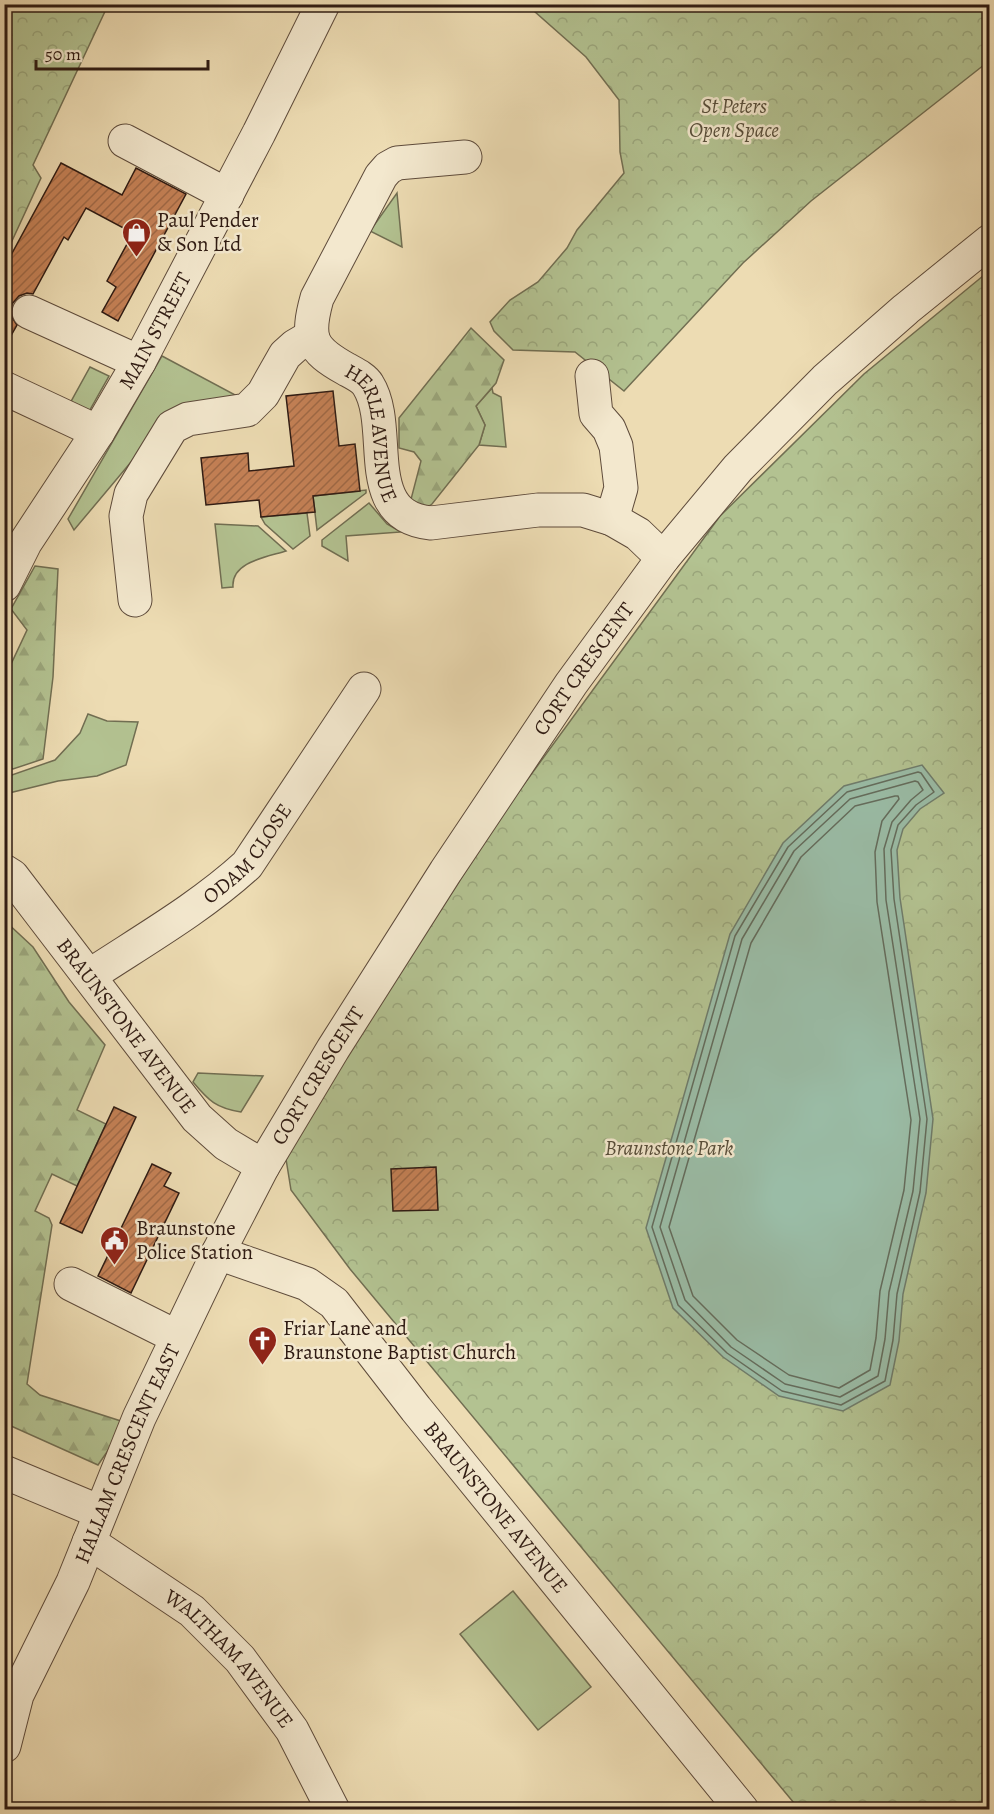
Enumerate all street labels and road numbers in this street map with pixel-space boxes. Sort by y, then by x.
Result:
street label: MAIN STREET [112,267,198,394]
street label: HERLE AVENUE [340,357,404,507]
street label: CORT CRESCENT [526,596,640,741]
street label: ODAM CLOSE [197,798,298,910]
street label: BRAUNSTONE AVENUE [50,932,203,1119]
street label: CORT CRESCENT [265,1001,371,1150]
street label: HALLAM CRESCENT EAST [68,1339,187,1568]
street label: BRAUNSTONE AVENUE [418,1415,574,1599]
street label: WALTHAM AVENUE [158,1582,300,1734]

